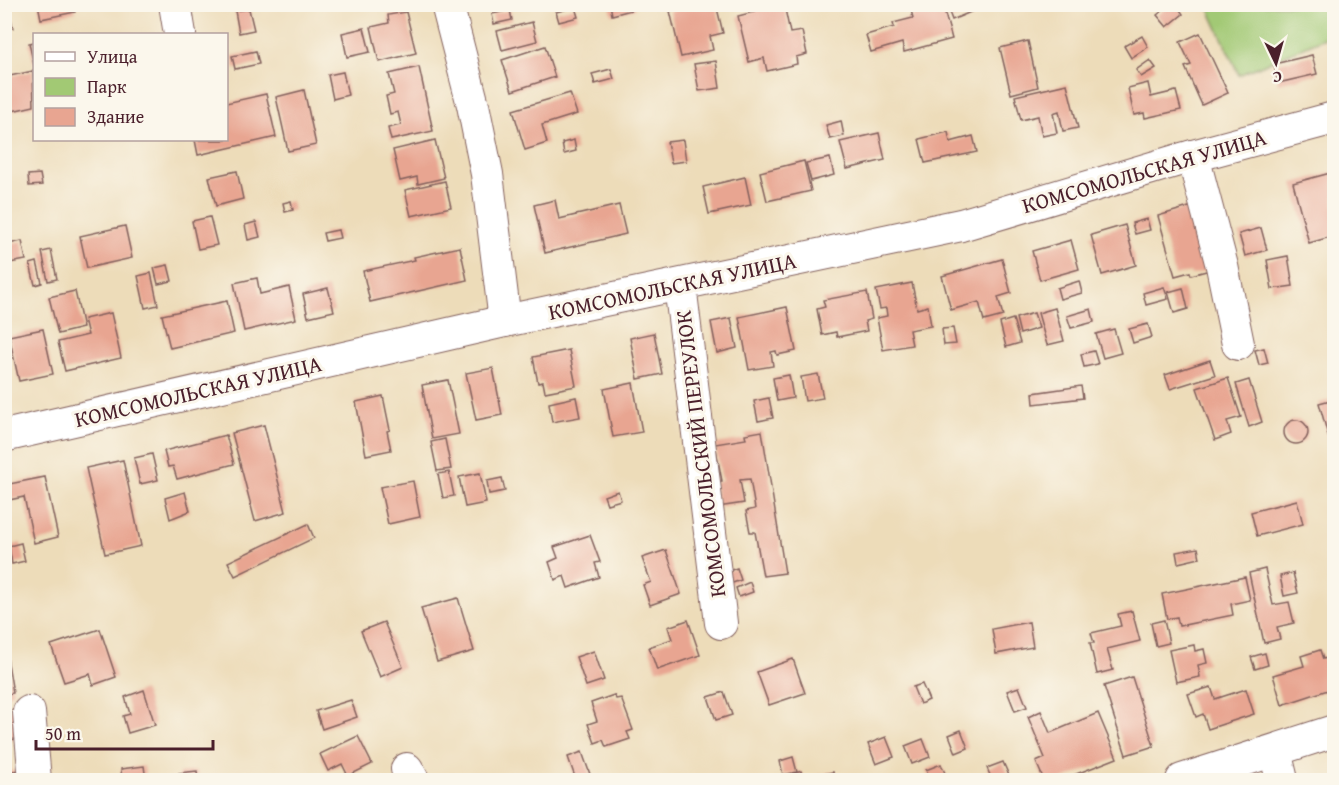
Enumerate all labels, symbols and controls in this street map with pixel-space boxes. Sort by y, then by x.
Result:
legend [33,33,228,141]
north arrow [1246,33,1306,93]
text: Улица [87,43,138,70]
text: С [1272,66,1283,90]
text: Парк [87,73,127,100]
text: Здание [87,103,144,130]
street label: КОМСОМОЛЬСКАЯ УЛИЦА [1018,121,1270,221]
street label: КОМСОМОЛЬСКАЯ УЛИЦА [545,244,800,328]
street label: КОМСОМОЛЬСКИЙ ПЕРЕУЛОК [666,308,733,599]
street label: КОМСОМОЛЬСКАЯ УЛИЦА [71,347,325,435]
scale bar [36,713,213,751]
text: 50 m [45,720,81,747]

